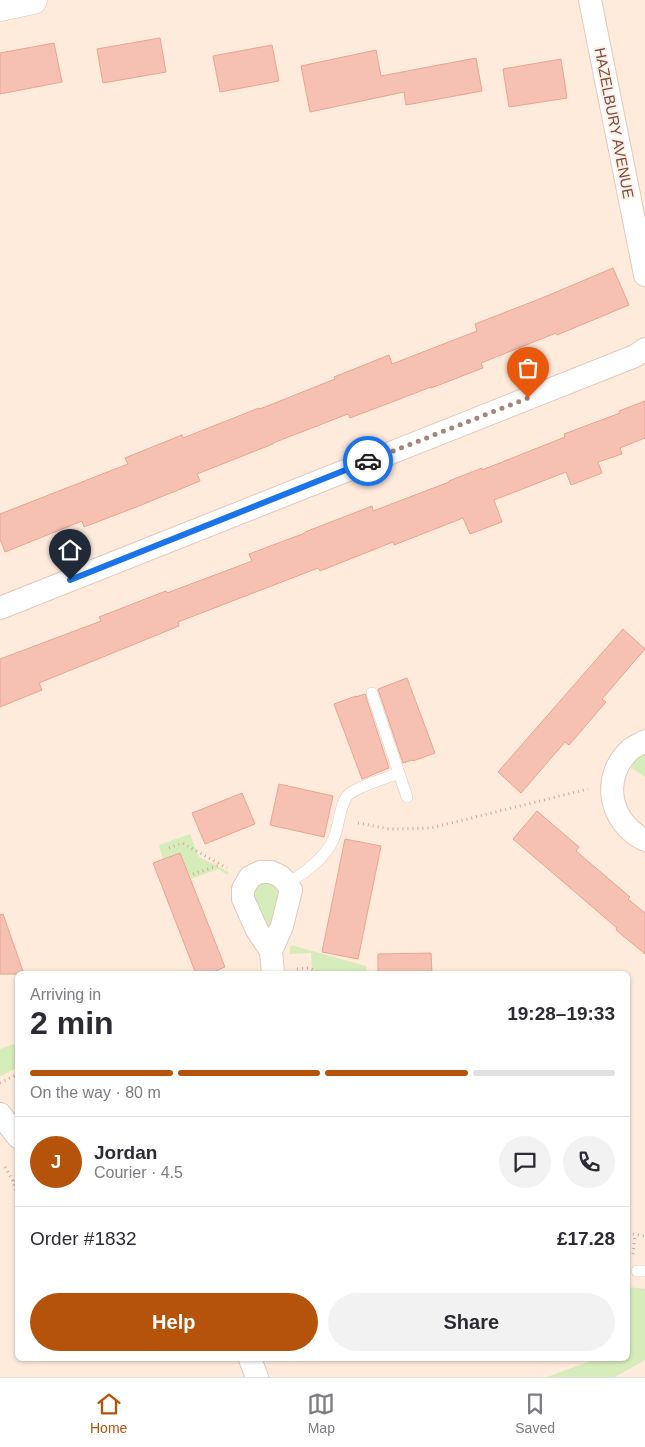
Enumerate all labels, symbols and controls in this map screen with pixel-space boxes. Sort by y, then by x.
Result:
street label: HAZELBURY AVENUE [592,46,637,200]
pin [507,347,549,398]
icon: bag [514,354,542,382]
courier [343,436,393,486]
icon: car [354,447,382,475]
pin [49,529,91,580]
icon: home [56,536,84,564]
text: Arriving in [30,986,101,1003]
text: 19:28–19:33 [507,1003,615,1024]
text: 2 min [30,1005,114,1041]
text: On the way · 80 m [30,1084,161,1101]
button: chat [499,1136,551,1188]
button: phone [563,1136,615,1188]
text: Jordan [94,1142,157,1163]
text: J [51,1151,61,1172]
text: Courier · 4.5 [94,1164,183,1181]
text: Order #1832 [30,1228,137,1249]
text: £17.28 [557,1228,615,1249]
button: Help [30,1293,318,1351]
button: Share [328,1293,615,1351]
tab: Home [90,1390,127,1436]
tab: Map [307,1390,335,1436]
tab: Saved [515,1390,555,1436]

